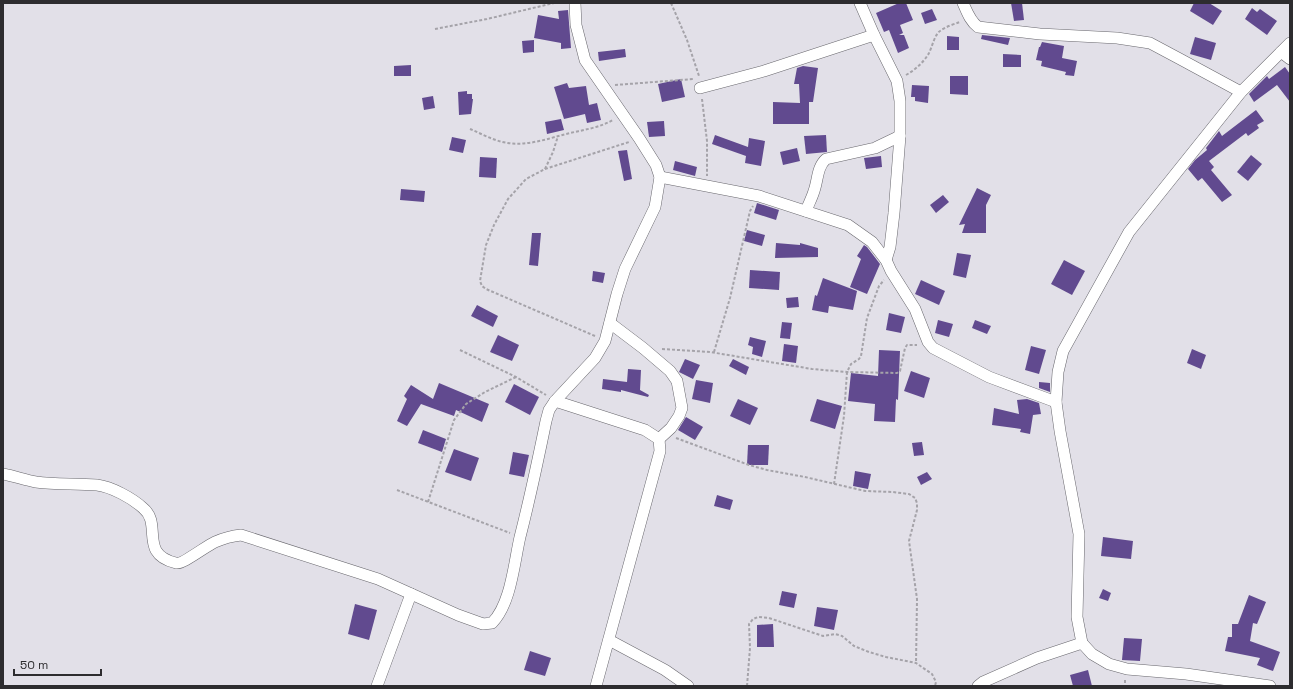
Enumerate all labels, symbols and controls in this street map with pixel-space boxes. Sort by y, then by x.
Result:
scale bar [14,651,101,677]
text: 50 m [20,657,48,673]

